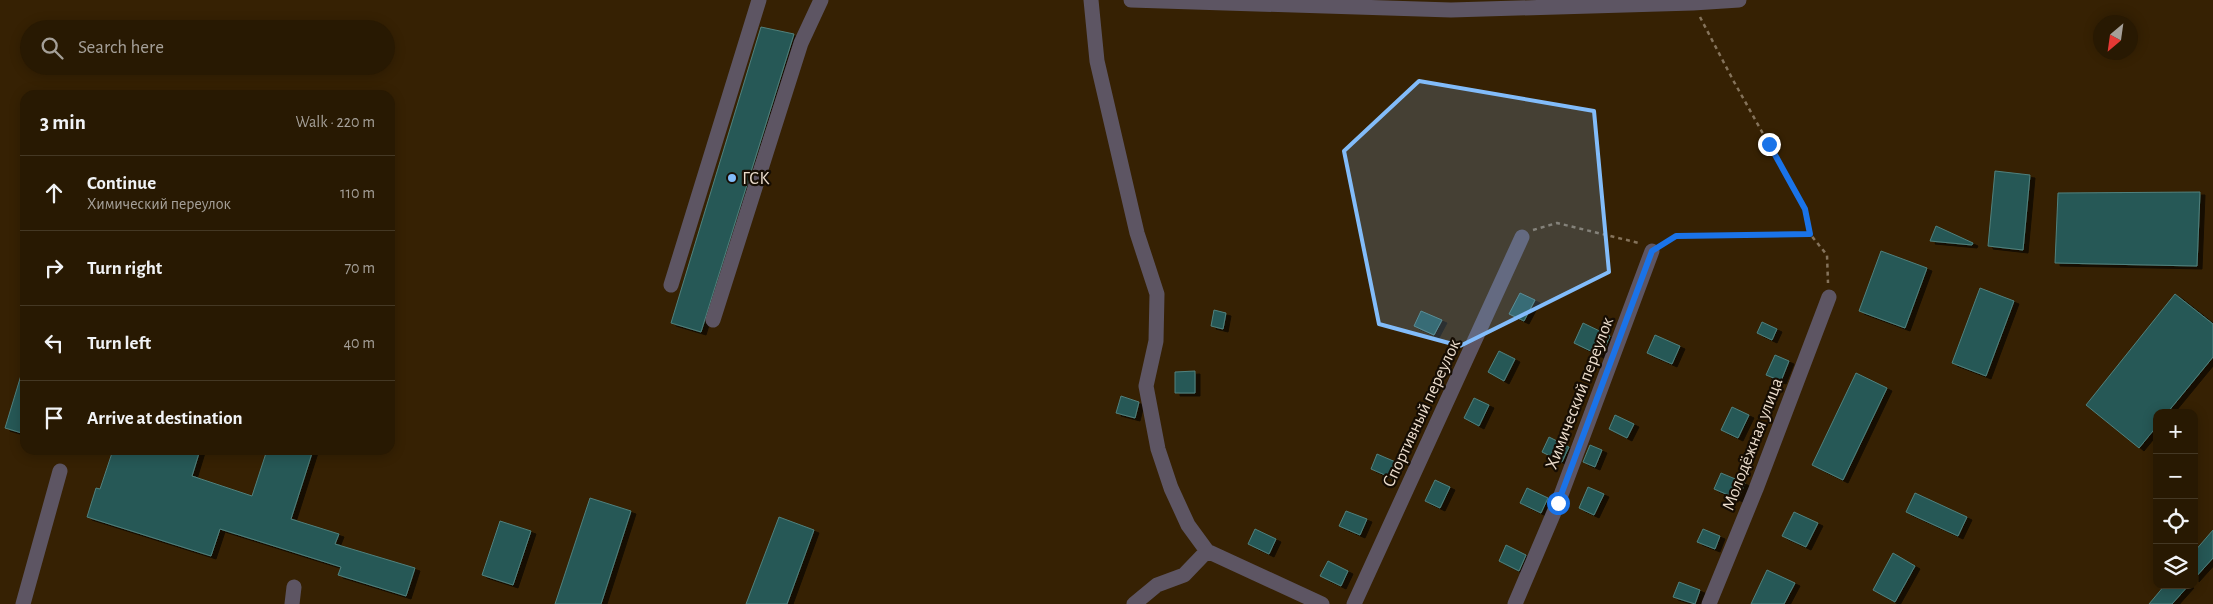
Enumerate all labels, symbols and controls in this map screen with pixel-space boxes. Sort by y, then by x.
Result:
north arrow [2093,15,2138,60]
search box [20,20,395,75]
icon: search [38,34,66,62]
text: Search here [78,38,164,57]
text: 3 min [40,112,86,133]
text: Walk · 220 m [296,114,375,130]
route end [1758,133,1781,156]
place label: ГСК [742,170,770,188]
marker: ГСК [726,172,738,184]
text: Continue [87,174,156,193]
icon: ahead [40,179,68,207]
text: 110 m [340,185,375,201]
text: Химический переулок [87,196,231,212]
icon: right [40,254,68,282]
text: Turn right [87,259,162,278]
text: 70 m [344,260,375,276]
street label: Химический переулок [1543,314,1618,472]
icon: left [40,329,68,357]
text: Turn left [87,334,151,353]
text: 40 m [343,335,375,351]
street label: Спортивный переулок [1380,336,1464,490]
street label: Молодёжная улица [1719,375,1787,513]
icon: arrive [40,404,68,432]
text: Arrive at destination [87,409,243,428]
map controls [2153,409,2198,589]
button: + [2153,409,2198,454]
button: − [2153,454,2198,499]
route start [1547,492,1570,515]
button: locate [2153,499,2198,544]
button: layers [2153,544,2198,589]

